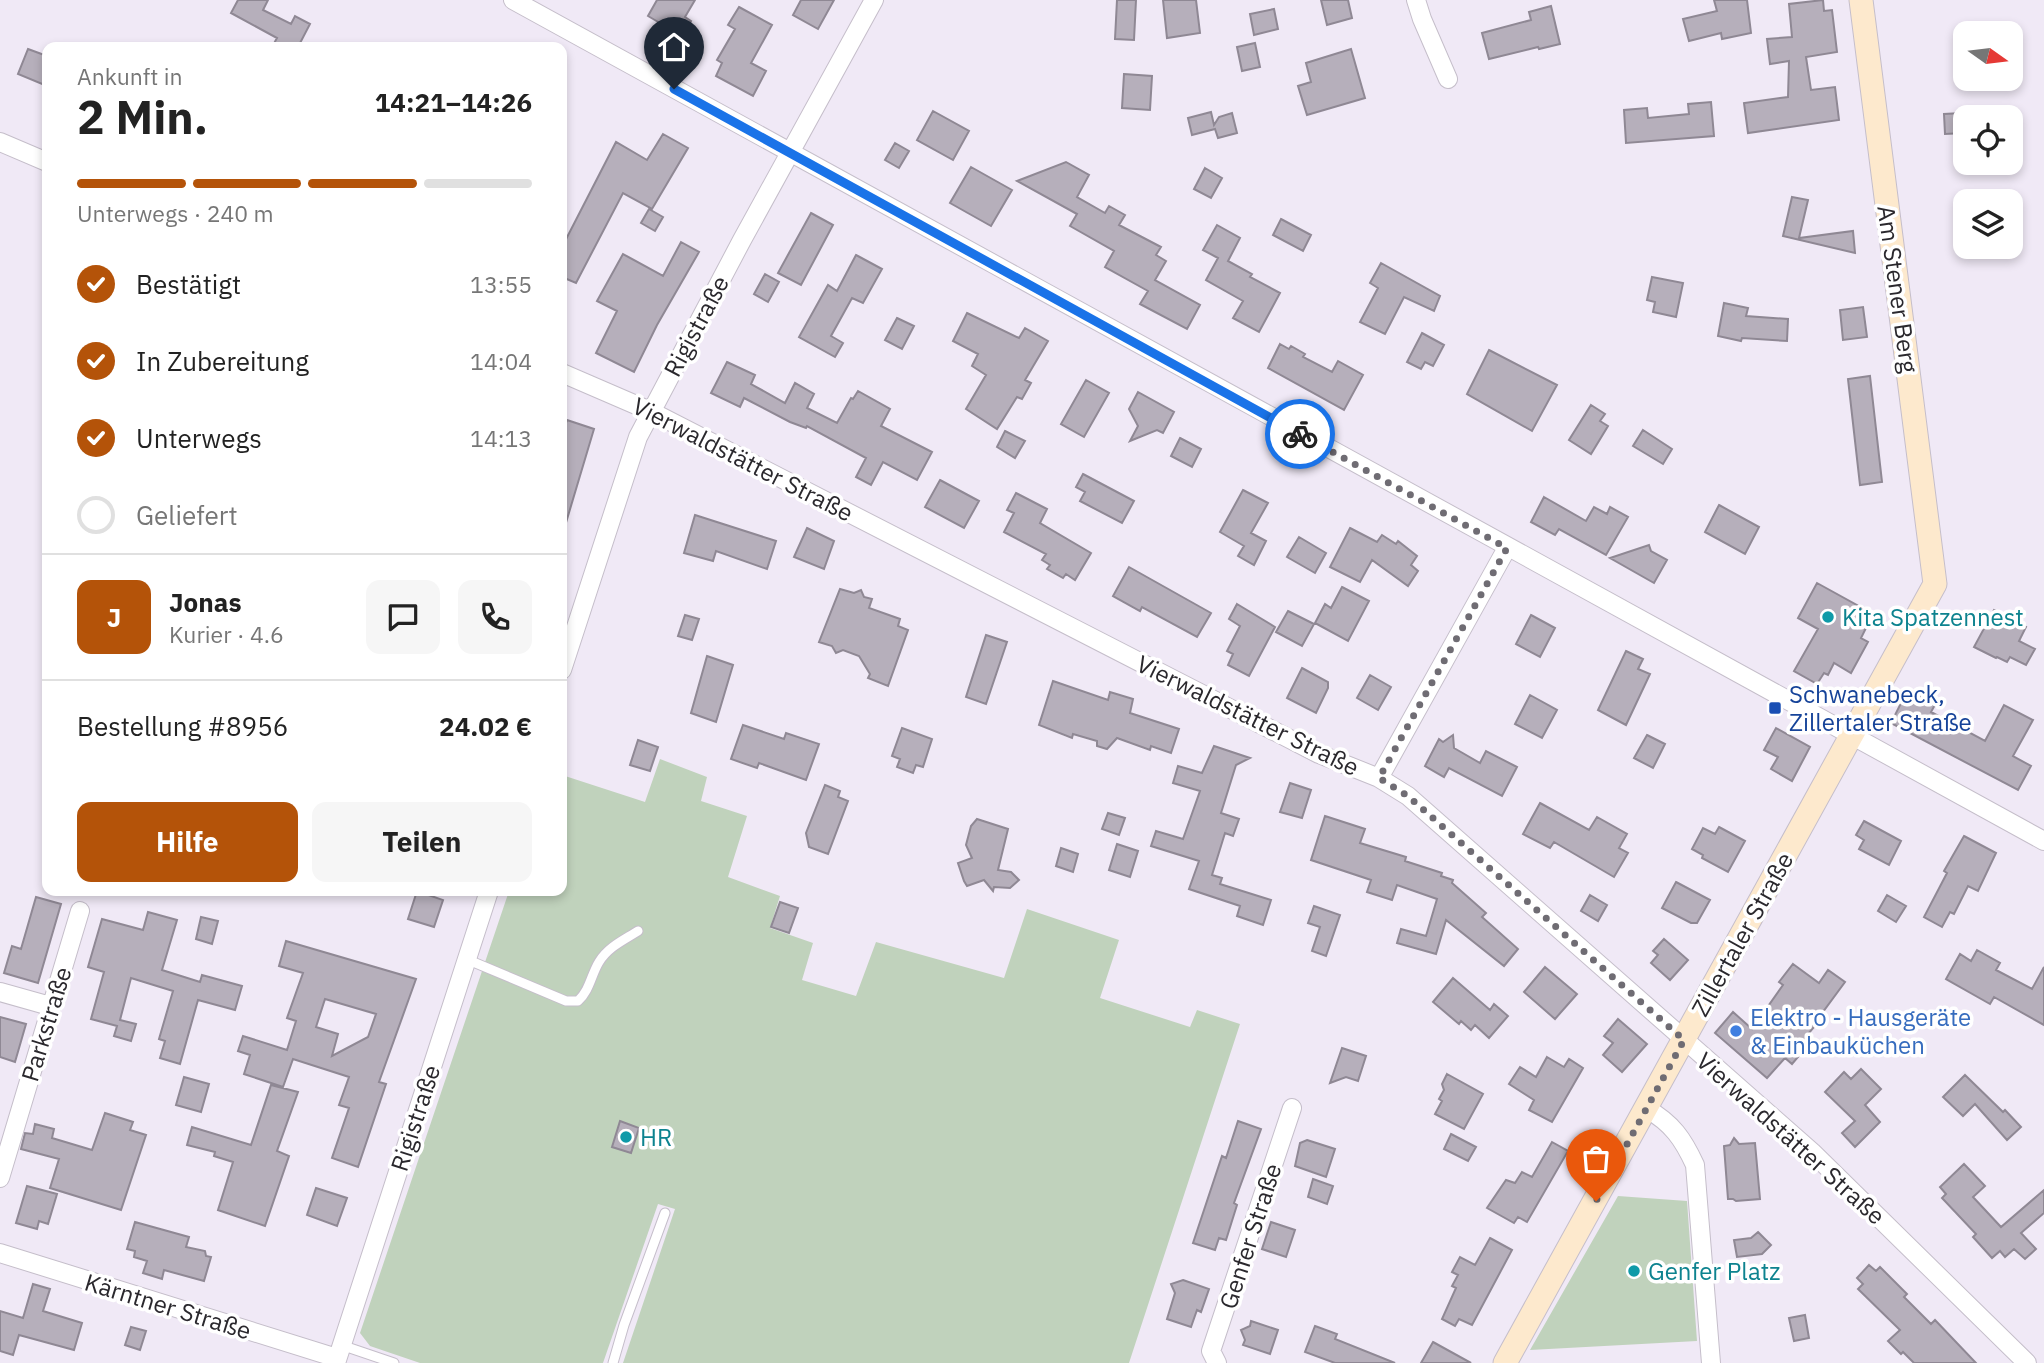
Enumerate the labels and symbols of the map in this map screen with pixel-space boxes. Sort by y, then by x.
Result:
pin [644,17,704,89]
north arrow [1953,21,2023,91]
street label: Am Stener Berg [1870,203,1926,375]
street label: Rigistraße [656,270,736,382]
street label: Vierwaldstätter Straße [627,389,859,529]
courier [1265,399,1335,469]
place label: Kita Spatzennest [1842,601,2024,633]
marker: Kita Spatzennest [1820,609,1836,625]
street label: Vierwaldstätter Straße [1132,647,1364,783]
place label: Schwanebeck, Zillertaler Straße [1789,678,1972,738]
marker: Schwanebeck, Zillertaler Straße [1767,700,1783,716]
street label: Zillertaler Straße [1684,846,1800,1022]
street label: Parkstraße [13,963,79,1085]
place label: Elektro - Hausgeräte & Einbauküchen [1750,1001,1971,1061]
marker: Elektro - Hausgeräte & Einbauküchen [1728,1023,1744,1039]
street label: Vierwaldstätter Straße [1690,1045,1892,1231]
street label: Rigistraße [383,1061,447,1175]
place label: HR [640,1121,672,1153]
marker: HR [618,1129,634,1145]
pin [1566,1129,1626,1201]
street label: Genfer Straße [1211,1159,1289,1313]
place label: Genfer Platz [1648,1255,1780,1287]
marker: Genfer Platz [1626,1263,1642,1279]
street label: Kärntner Straße [81,1266,255,1346]

